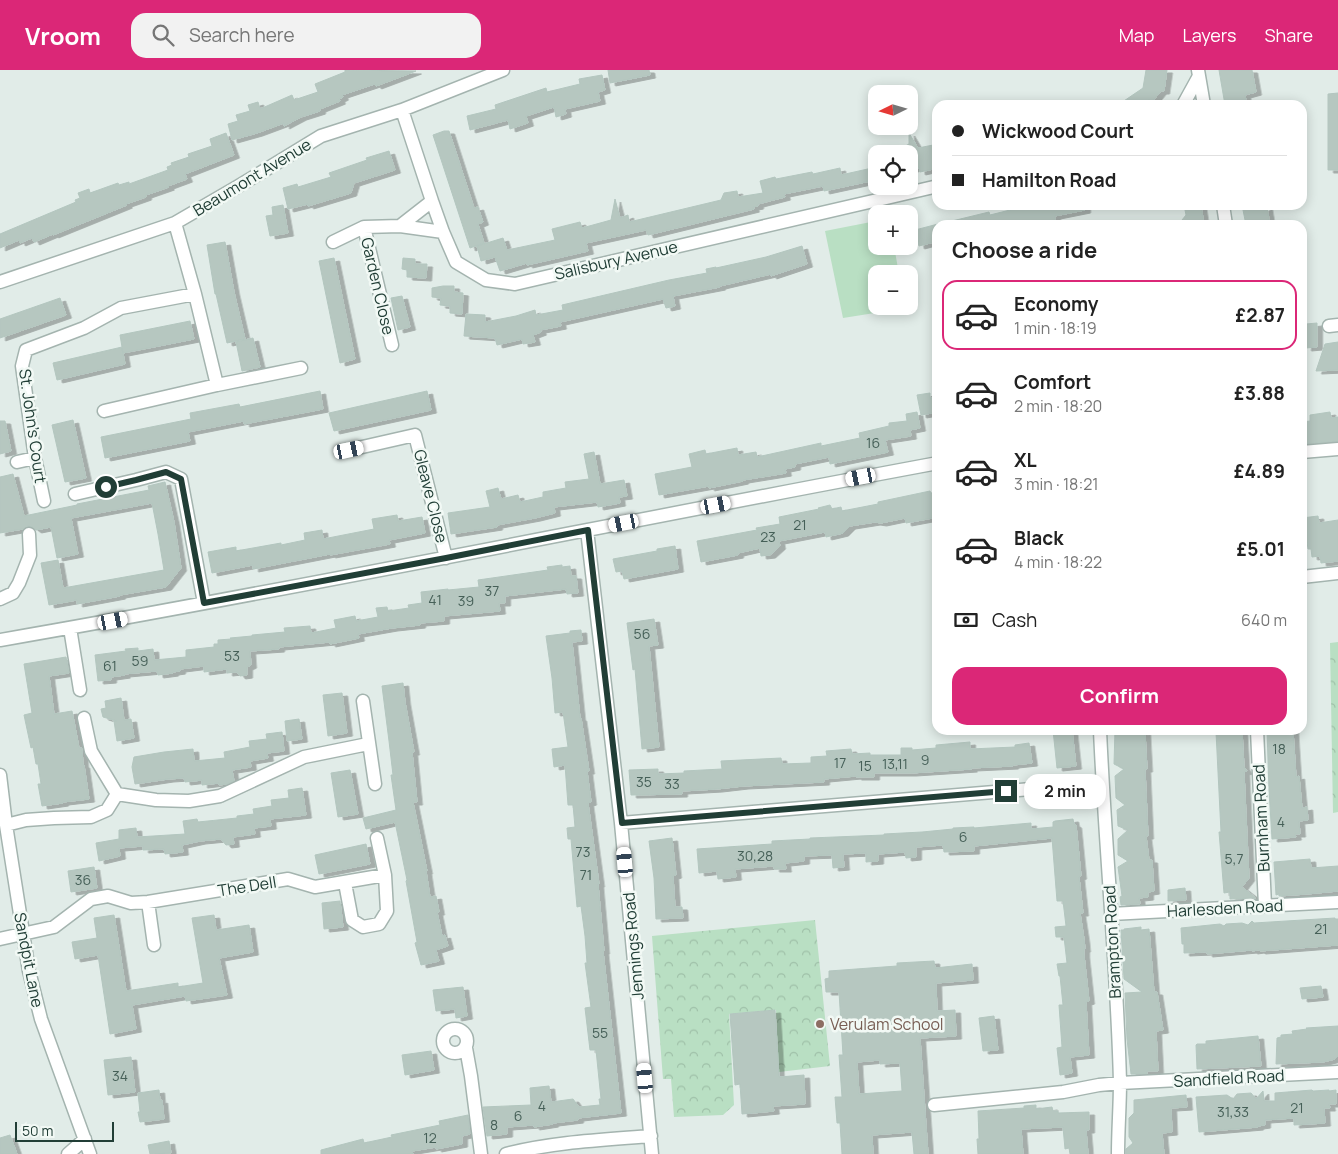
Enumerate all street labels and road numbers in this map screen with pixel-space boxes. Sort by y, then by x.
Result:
street label: Beaumont Avenue [189,133,315,221]
street label: Garden Close [356,235,400,337]
street label: Salisbury Avenue [552,235,680,285]
street label: St. John's Court [14,367,52,485]
street label: Gleave Close [409,447,453,545]
street label: Burnham Road [1247,764,1275,872]
street label: The Dell [216,871,278,901]
street label: Brampton Road [1098,885,1126,999]
street label: Jennings Road [617,891,649,1001]
street label: Harlesden Road [1166,894,1284,922]
street label: Sandpit Lane [9,911,49,1009]
street label: Sandfield Road [1173,1064,1285,1092]

